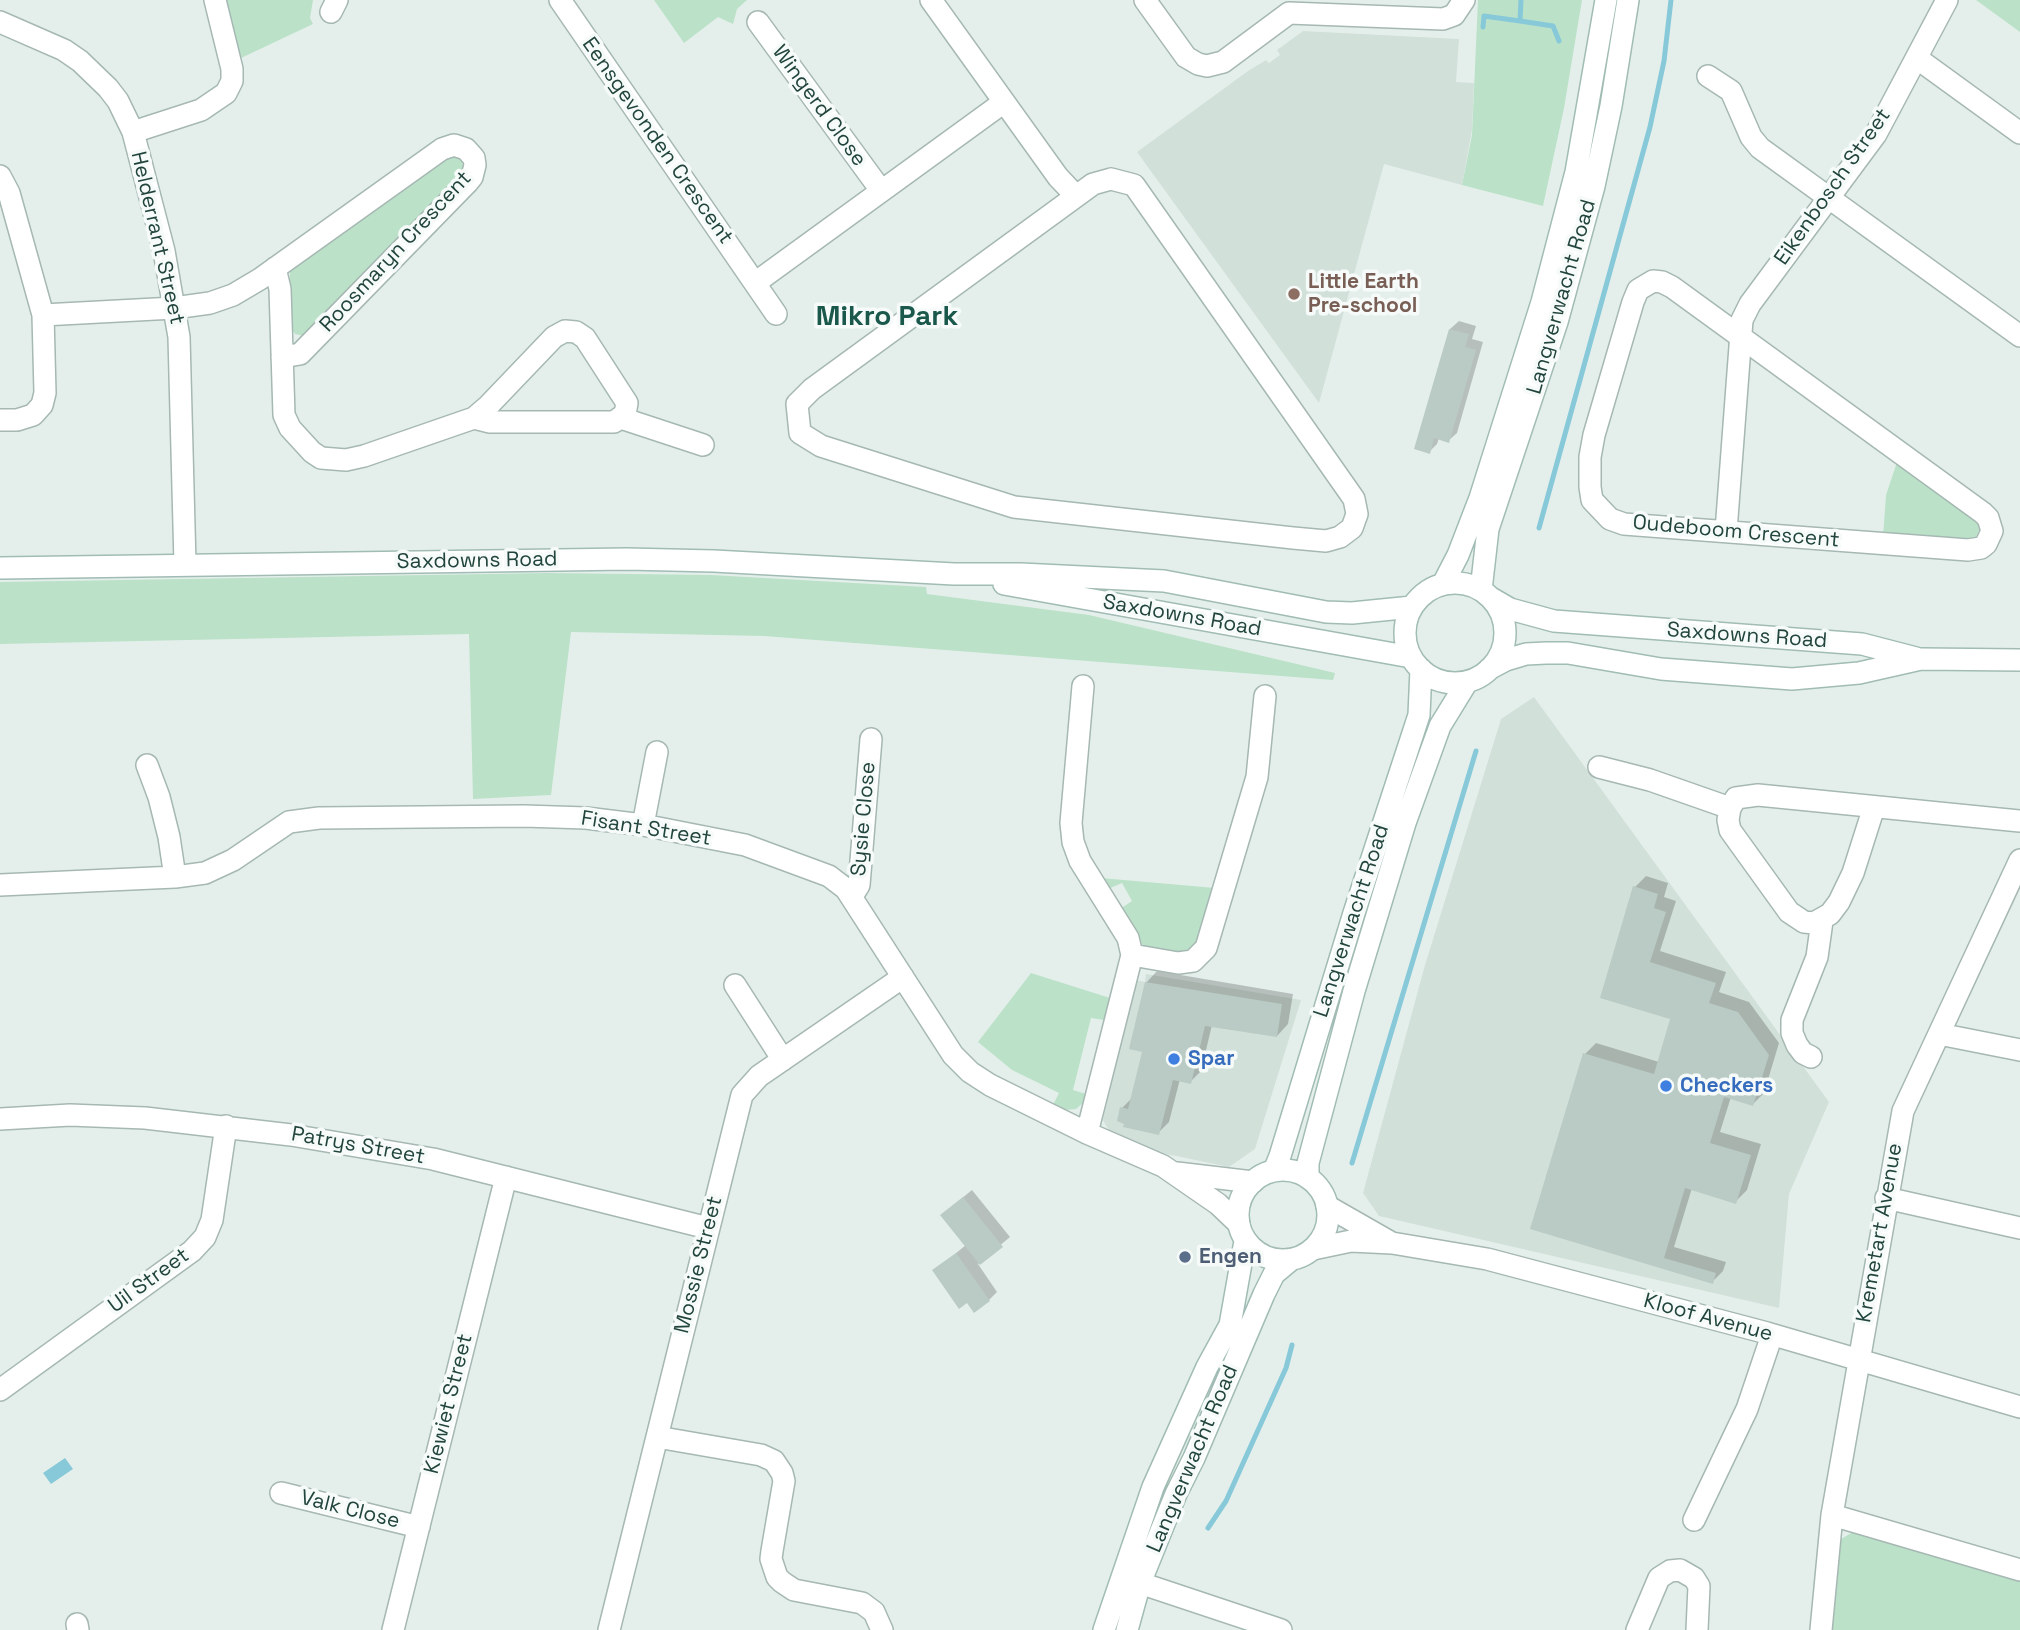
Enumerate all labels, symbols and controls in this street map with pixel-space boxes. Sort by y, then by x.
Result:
street label: Eensgevonden Crescent [576,33,738,249]
street label: Wingerd Close [767,40,871,172]
street label: Eikenbosch Street [1769,104,1897,270]
street label: Helderrant Street [125,149,189,327]
street label: Roosmaryn Crescent [315,166,477,338]
street label: Langverwacht Road [1522,197,1602,397]
place label: Little Earth Pre-school [1308,269,1419,319]
marker: Little Earth Pre-school [1286,286,1302,302]
district label: Mikro Park [816,300,958,334]
street label: Oudeboom Crescent [1632,510,1840,554]
street label: Saxdowns Road [396,547,558,575]
street label: Saxdowns Road [1101,590,1263,642]
street label: Saxdowns Road [1666,618,1828,654]
street label: Sysie Close [846,761,882,877]
street label: Fisant Street [579,806,713,852]
street label: Langverwacht Road [1309,821,1395,1021]
place label: Spar [1188,1046,1235,1072]
marker: Spar [1166,1051,1182,1067]
place label: Checkers [1680,1073,1773,1099]
marker: Checkers [1658,1078,1674,1094]
street label: Patrys Street [289,1122,427,1170]
street label: Kremetart Avenue [1852,1141,1908,1325]
street label: Mossie Street [670,1194,728,1336]
street label: Uil Street [104,1243,194,1319]
place label: Engen [1199,1244,1262,1270]
marker: Engen [1177,1249,1193,1265]
street label: Kloof Avenue [1641,1289,1775,1347]
street label: Kiewiet Street [419,1331,479,1477]
street label: Langverwacht Road [1142,1361,1244,1557]
street label: Valk Close [298,1486,402,1534]

